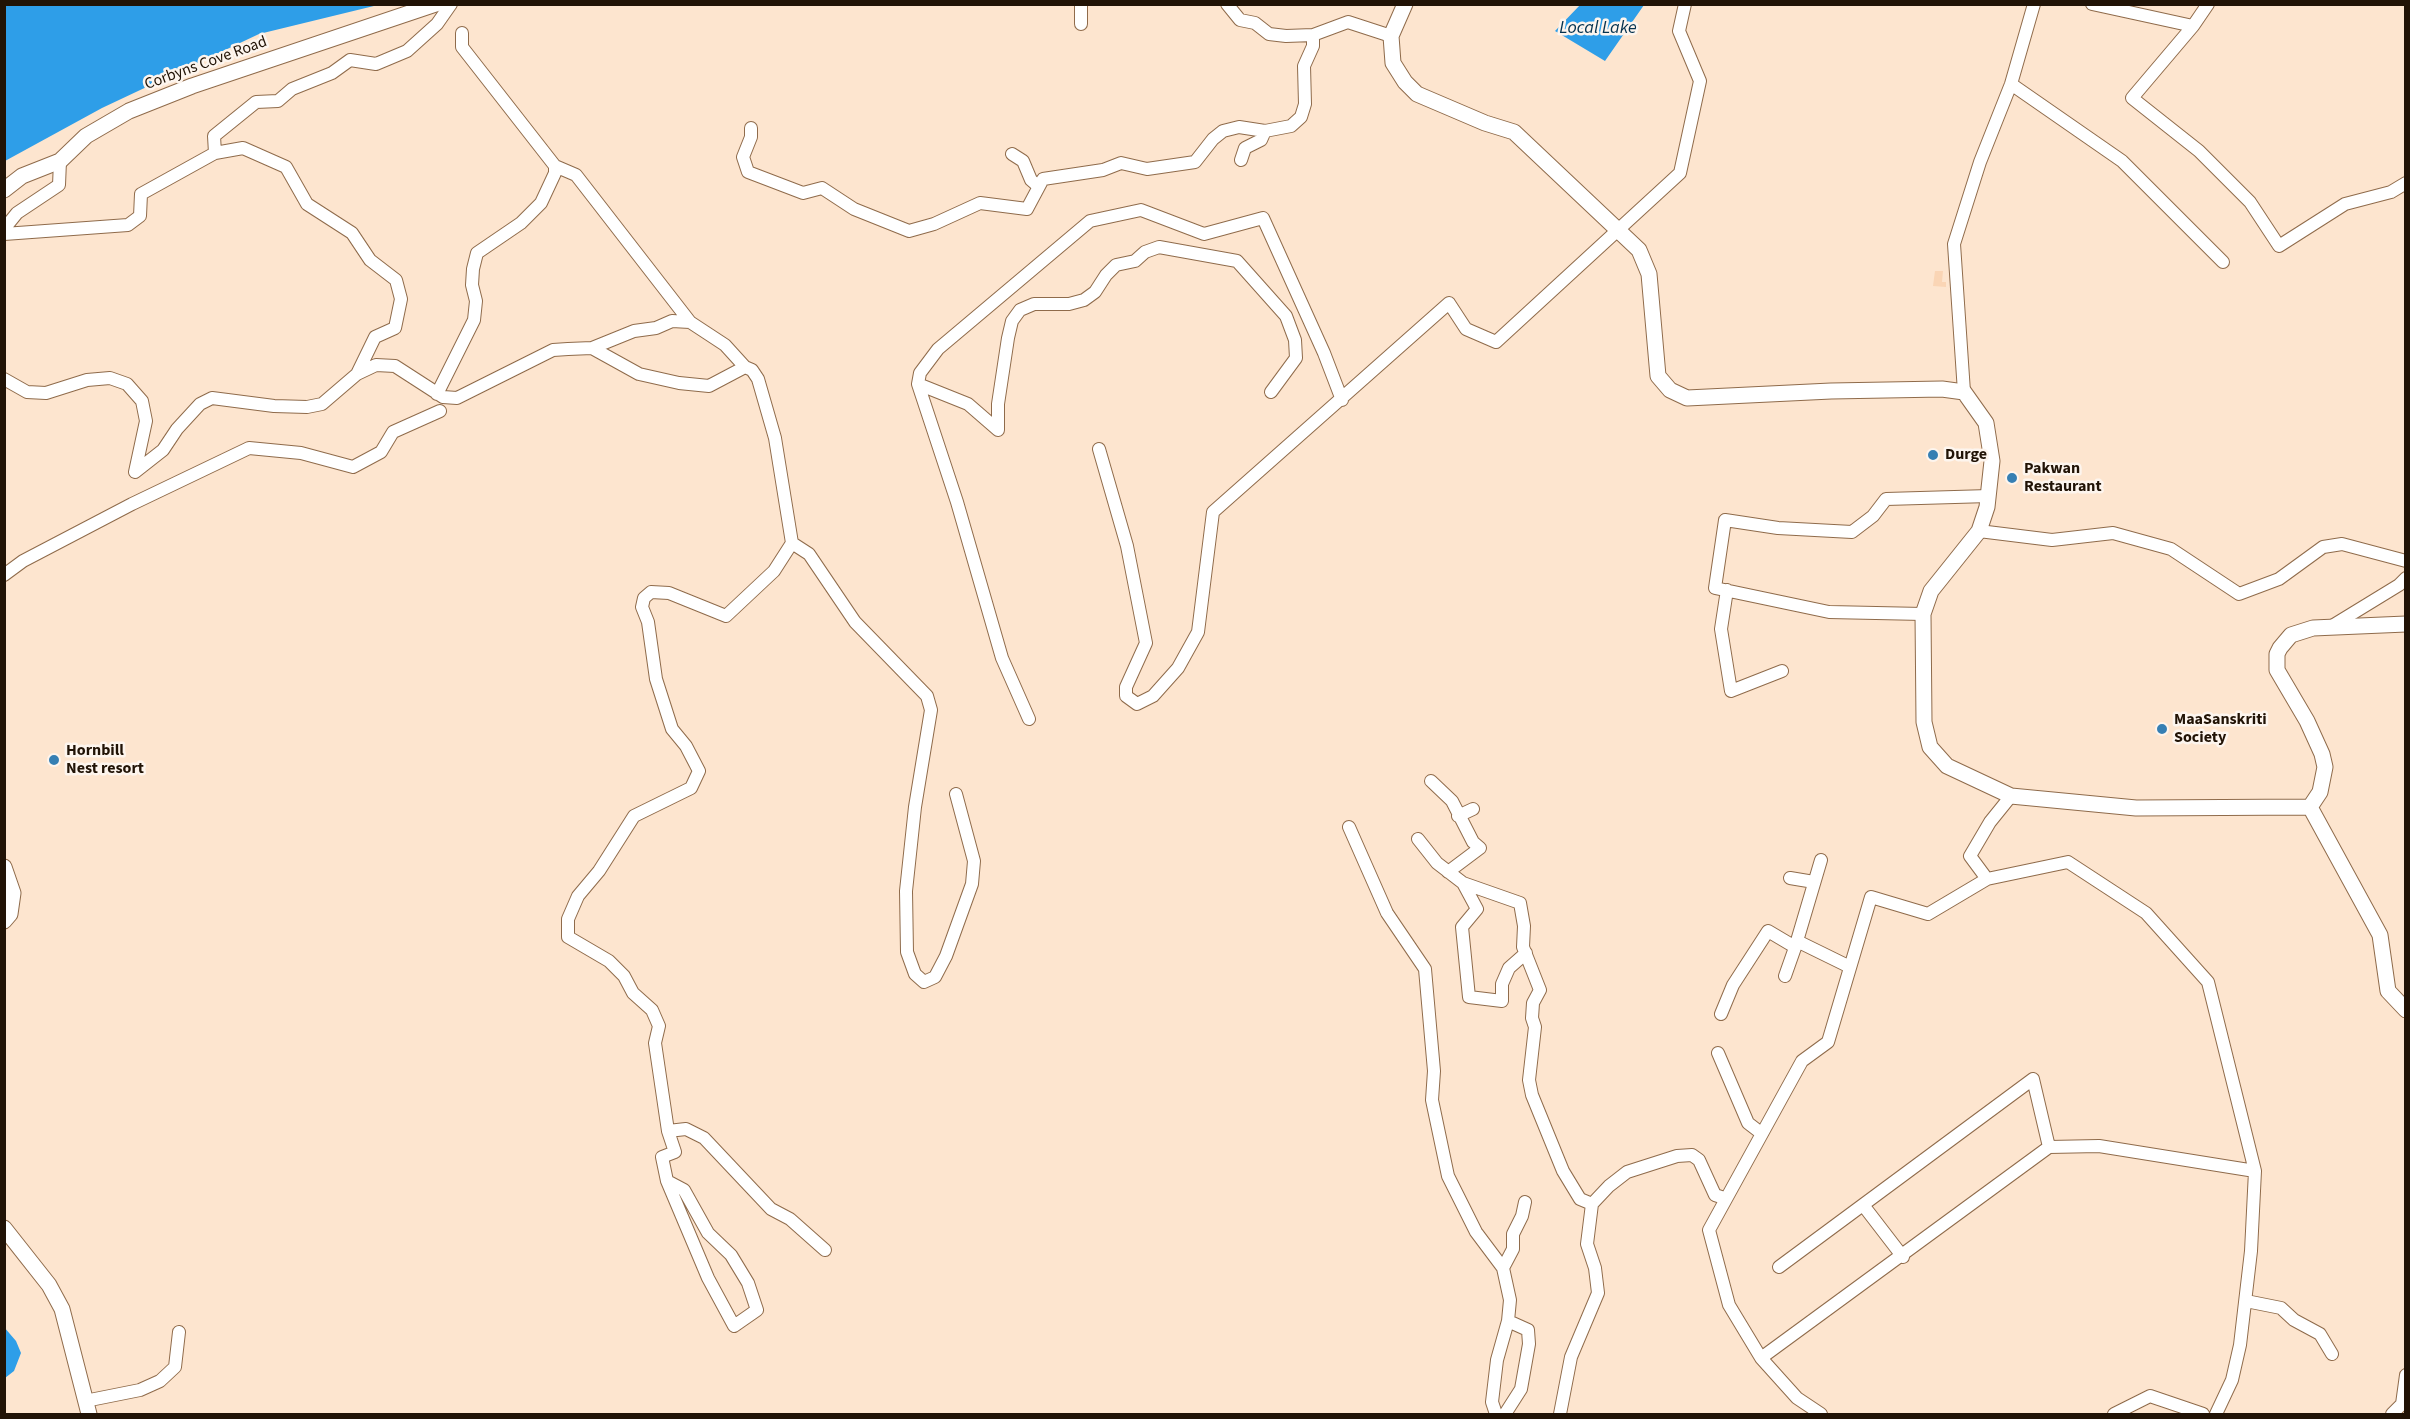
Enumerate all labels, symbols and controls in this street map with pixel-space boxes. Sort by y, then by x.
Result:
water label: Local Lake [1559,18,1637,40]
street label: Corbyns Cove Road [142,33,270,95]
place label: Durge [1945,445,1987,465]
marker: Durge [1926,448,1940,462]
place label: Pakwan Restaurant [2024,459,2102,497]
marker: Pakwan Restaurant [2005,471,2019,485]
place label: MaaSanskriti Society [2174,710,2267,748]
marker: MaaSanskriti Society [2155,722,2169,736]
place label: Hornbill Nest resort [66,741,144,779]
marker: Hornbill Nest resort [47,753,61,767]

